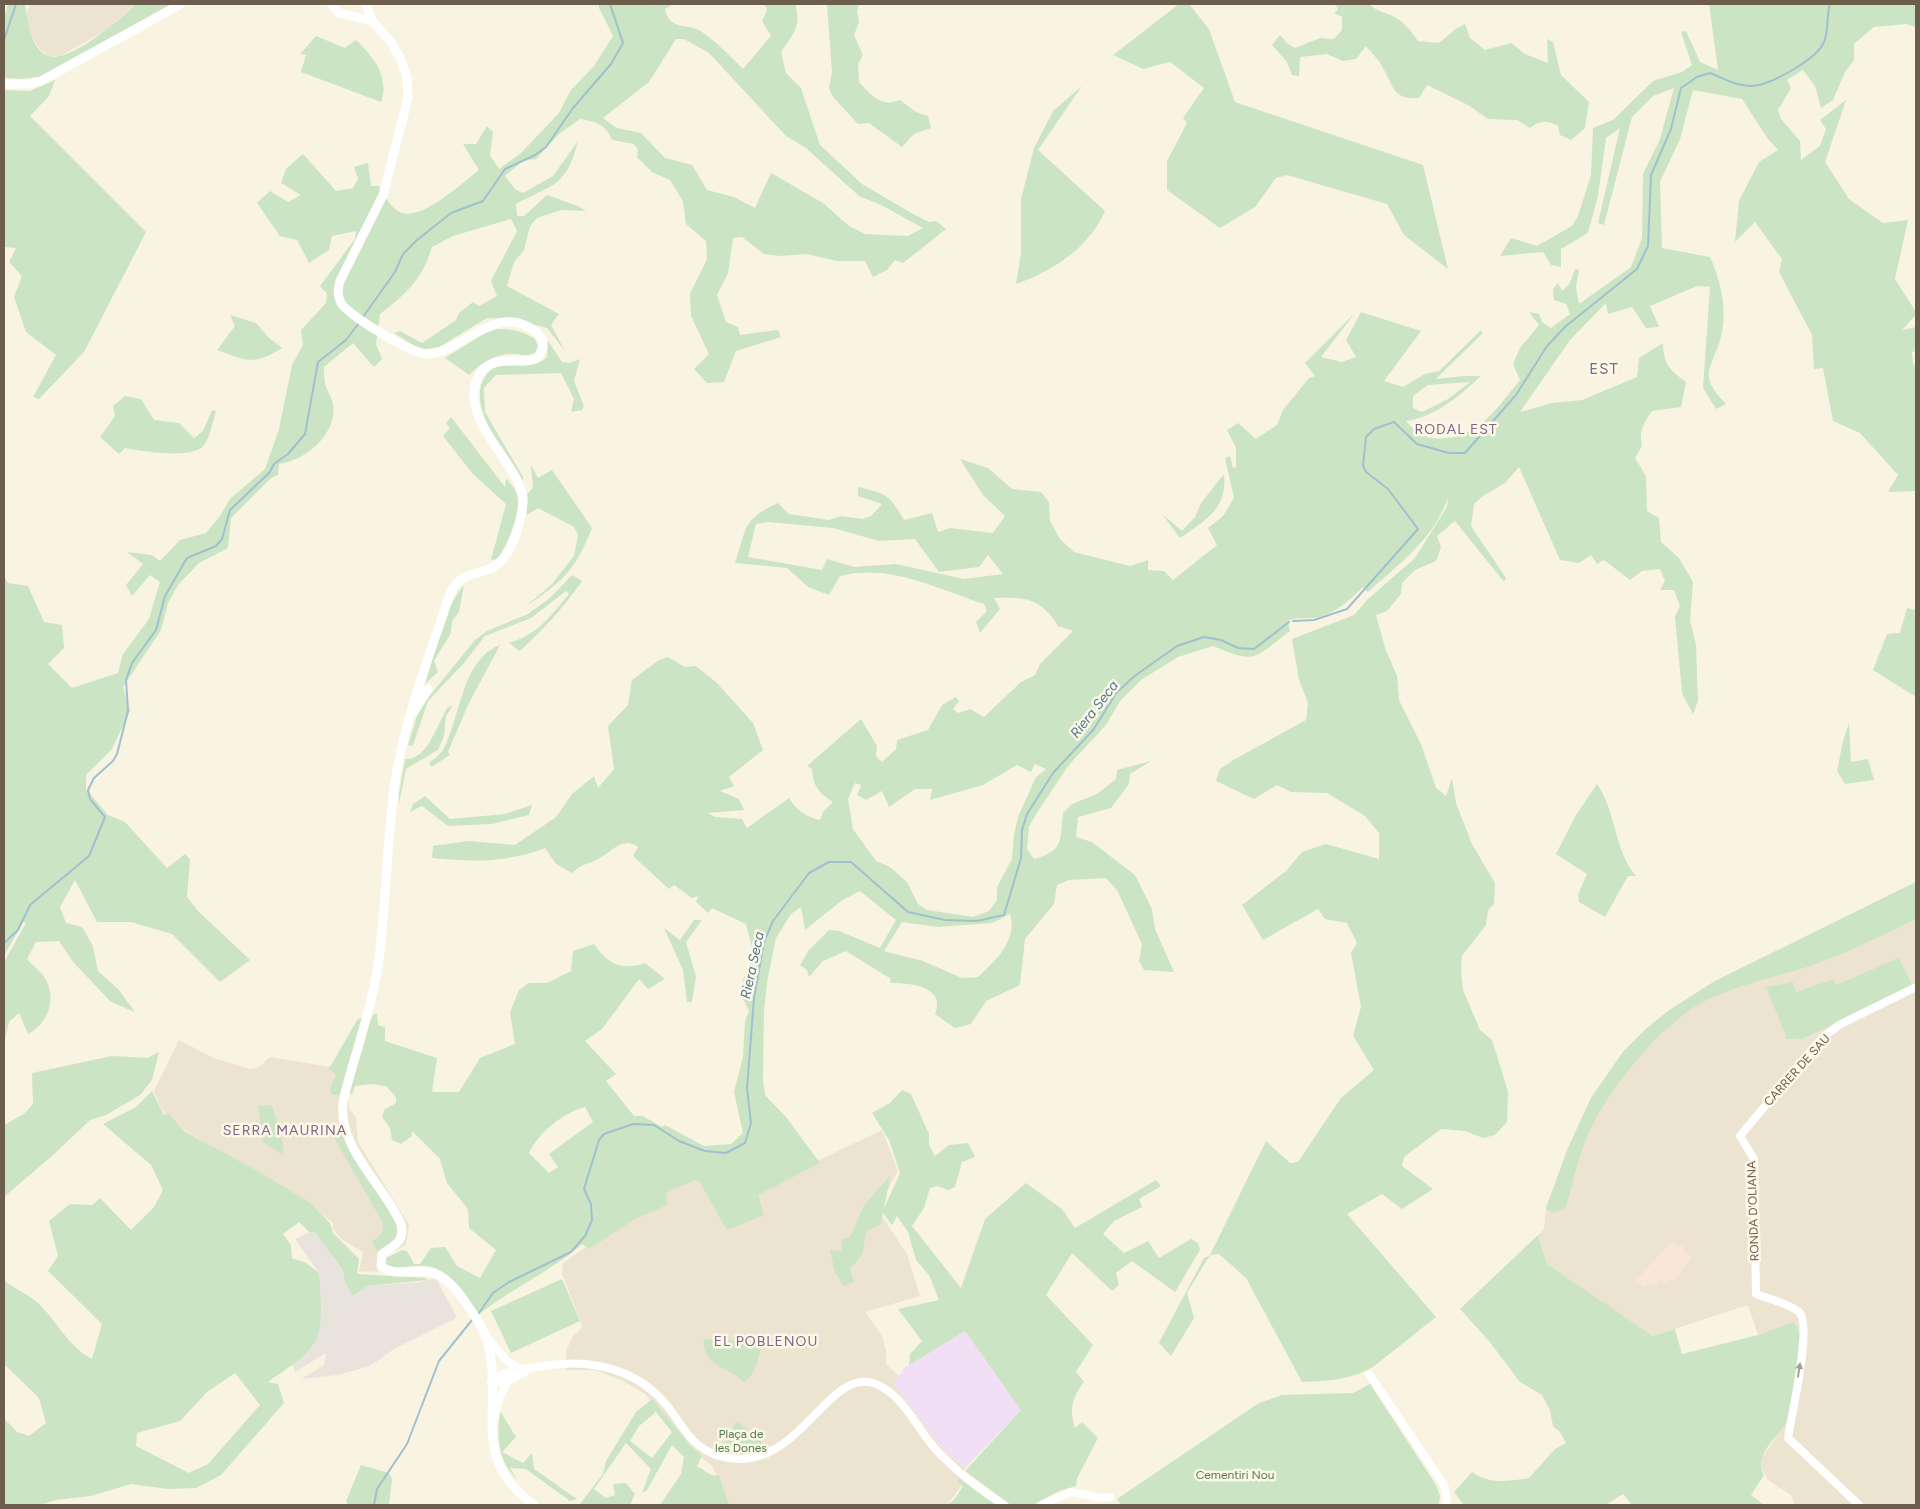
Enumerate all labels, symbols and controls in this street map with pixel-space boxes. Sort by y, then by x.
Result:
district label: EST [1589,360,1619,378]
district label: RODAL EST [1414,421,1498,438]
water label: Riera Seca [1067,677,1122,741]
water label: Riera Seca [737,930,768,1000]
street label: CARRER DE SAU [1761,1031,1833,1109]
district label: SERRA MAURINA [223,1122,347,1139]
street label: RONDA D'OLIANA [1744,1161,1762,1261]
district label: EL POBLENOU [714,1333,818,1350]
one-way arrow [1796,1362,1804,1378]
park label: Plaça de les Dones [715,1427,767,1455]
park label: Cementiri Nou [1196,1468,1274,1482]

